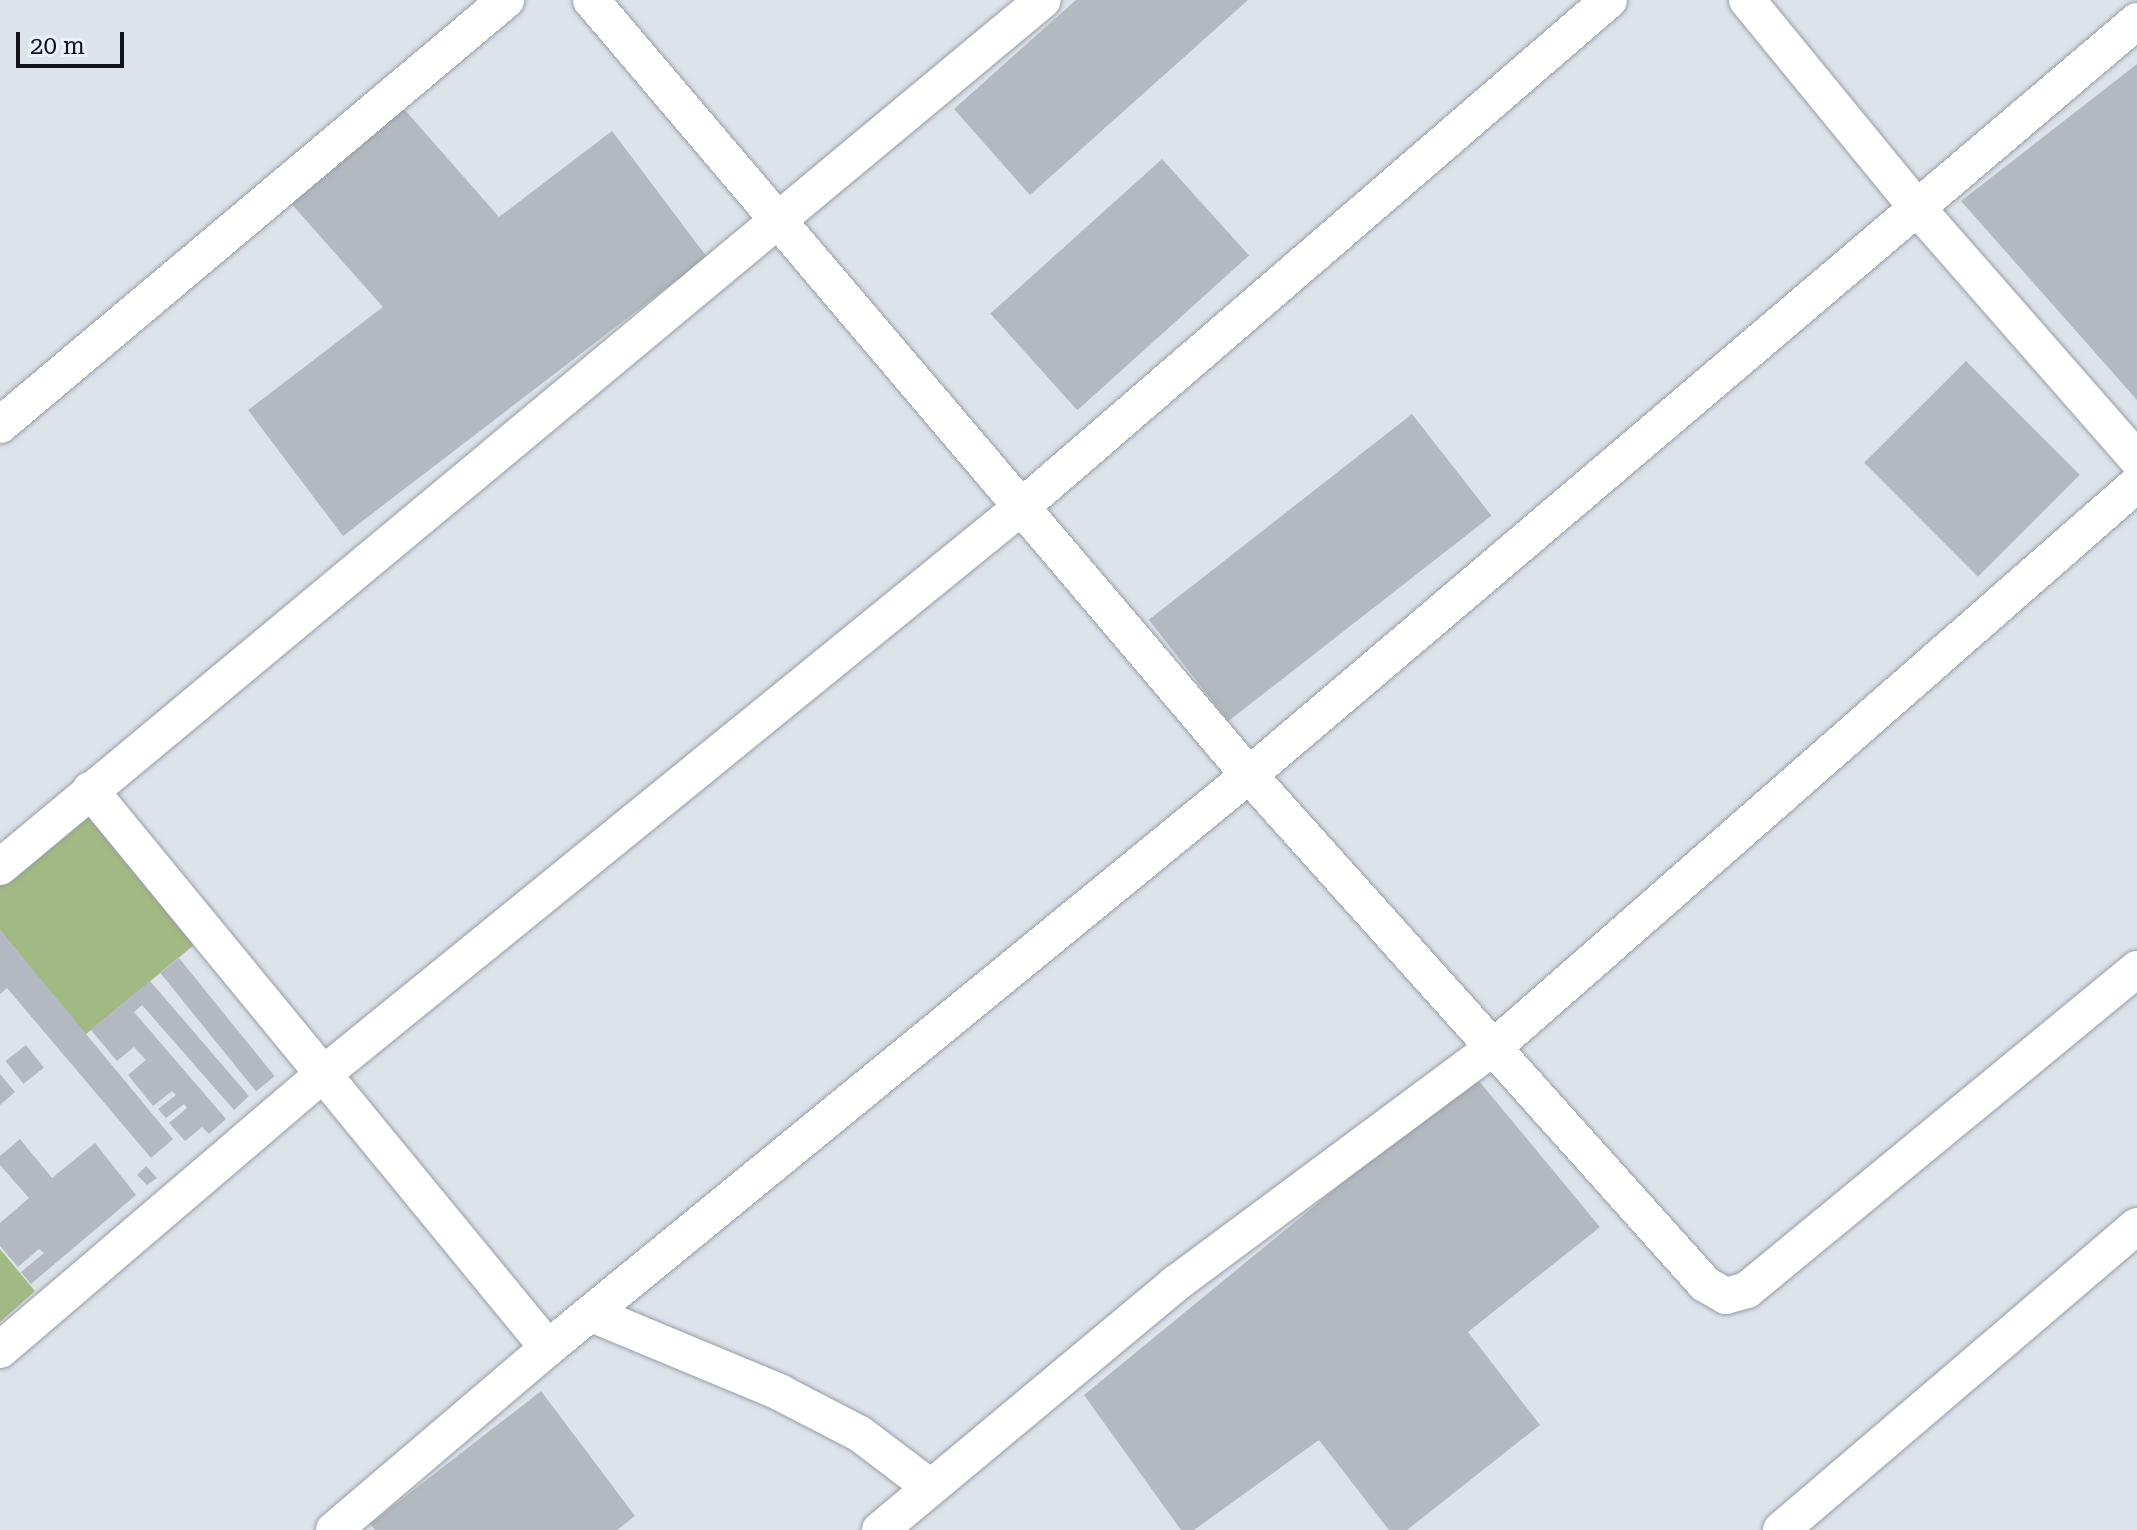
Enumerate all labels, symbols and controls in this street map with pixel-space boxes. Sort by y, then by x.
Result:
scale bar [20,16,128,66]
text: 20 m [30,32,85,60]

